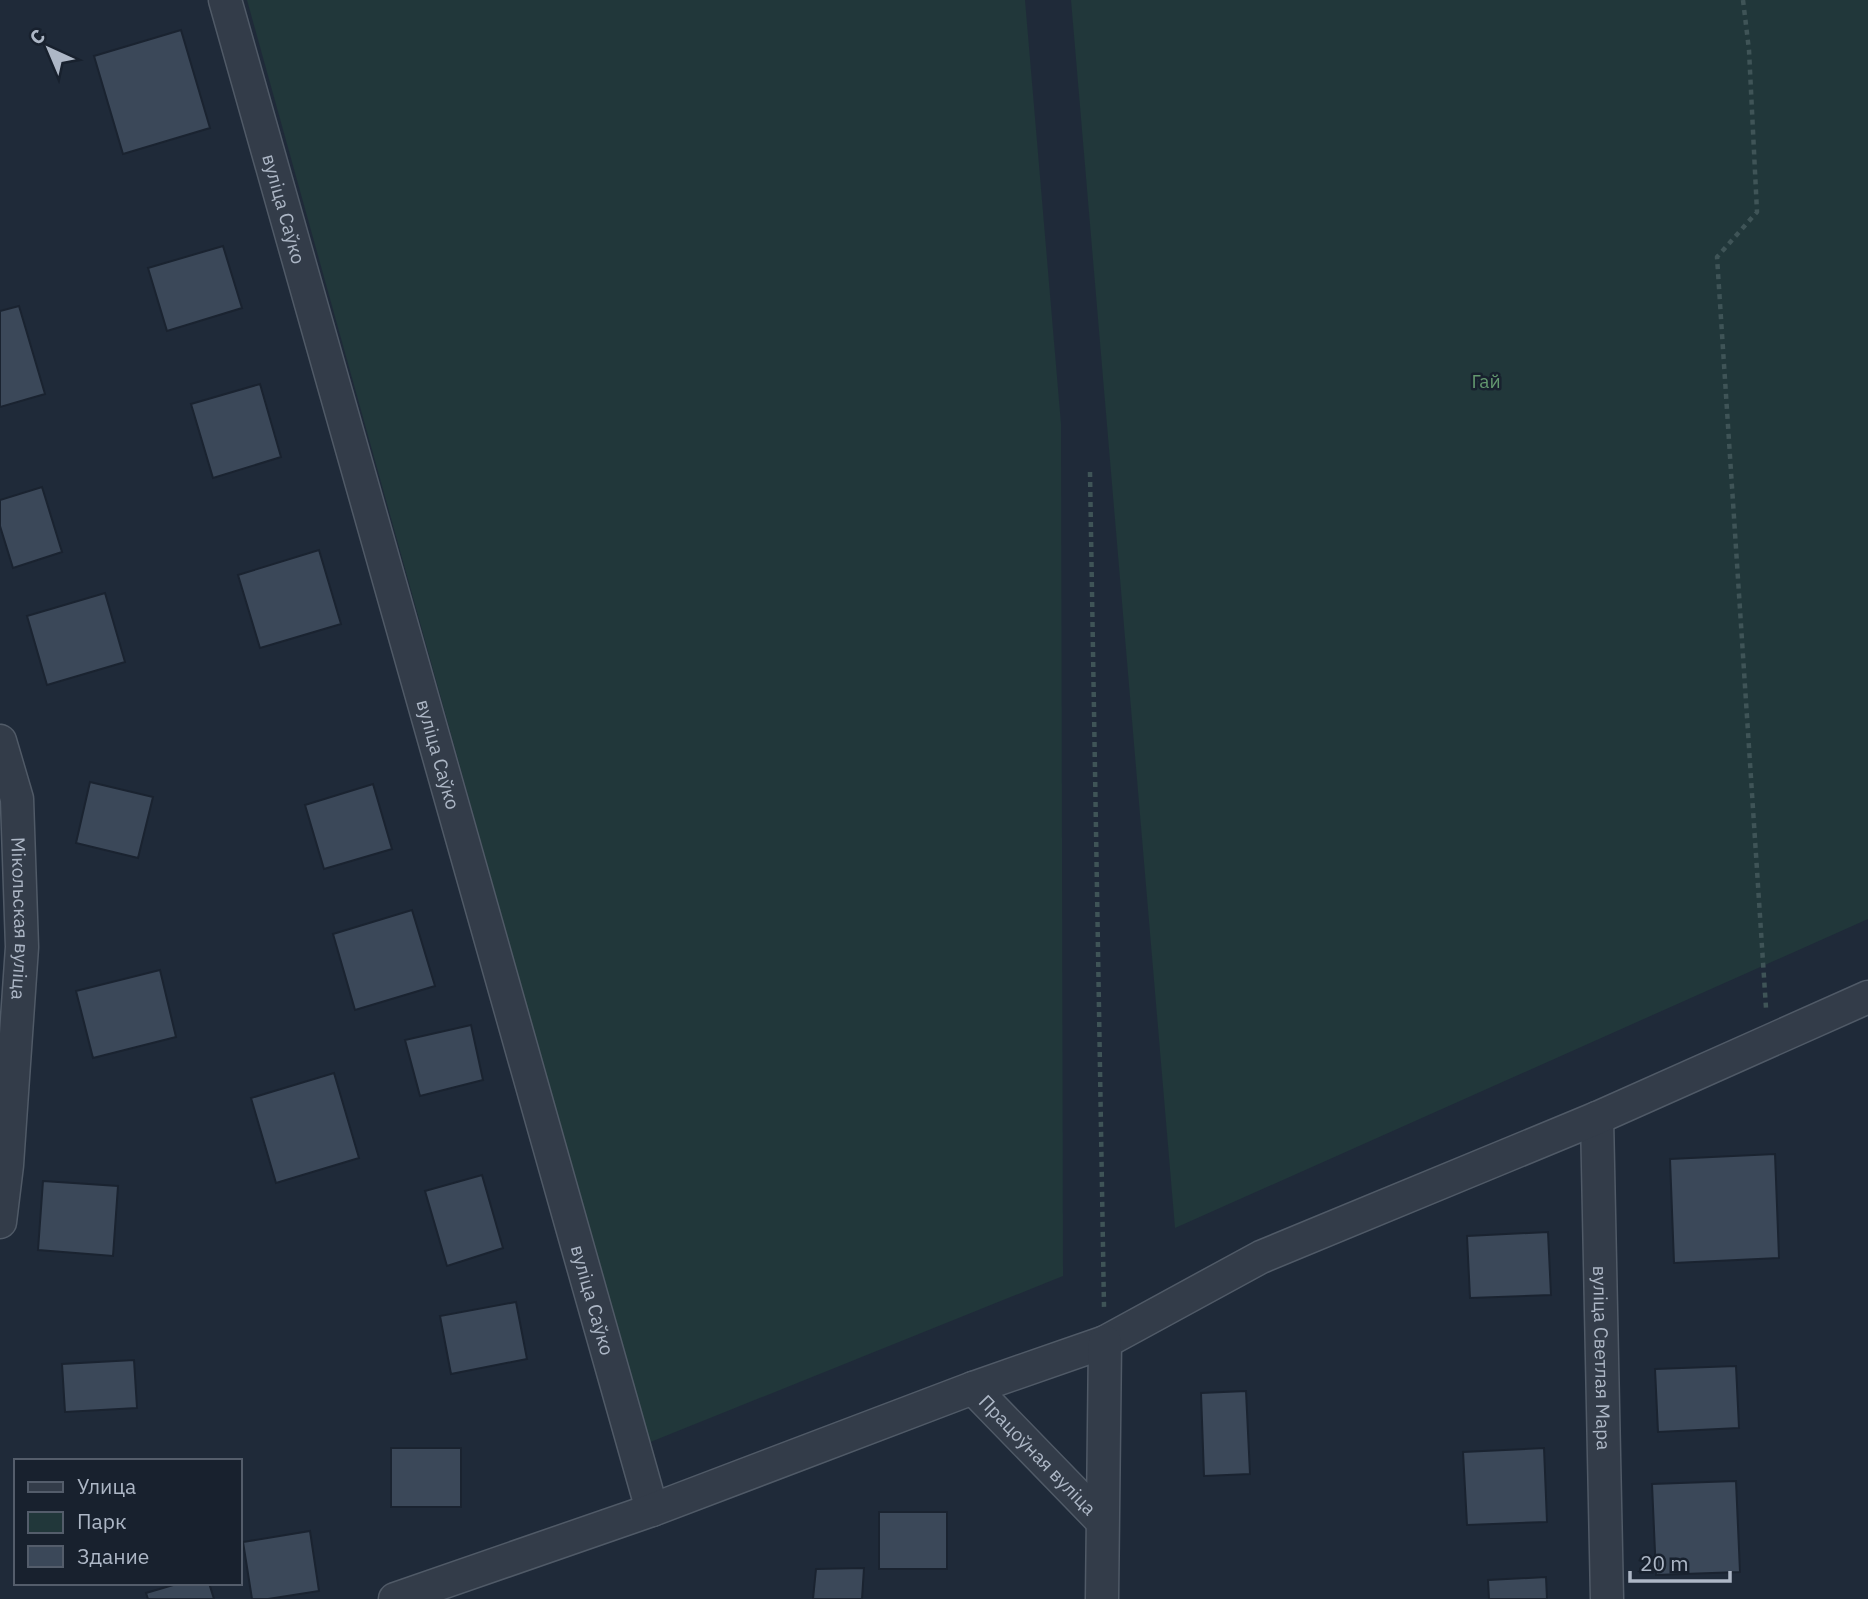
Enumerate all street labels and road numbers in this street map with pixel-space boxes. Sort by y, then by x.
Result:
street label: вуліца Саўко [257,151,311,267]
street label: вуліца Саўко [411,697,465,812]
street label: Мікольская вуліца [6,837,34,1001]
street label: вуліца Саўко [566,1242,620,1358]
street label: вуліца Светлая Мара [1588,1265,1616,1451]
street label: Працоўная вуліца [974,1390,1102,1520]

